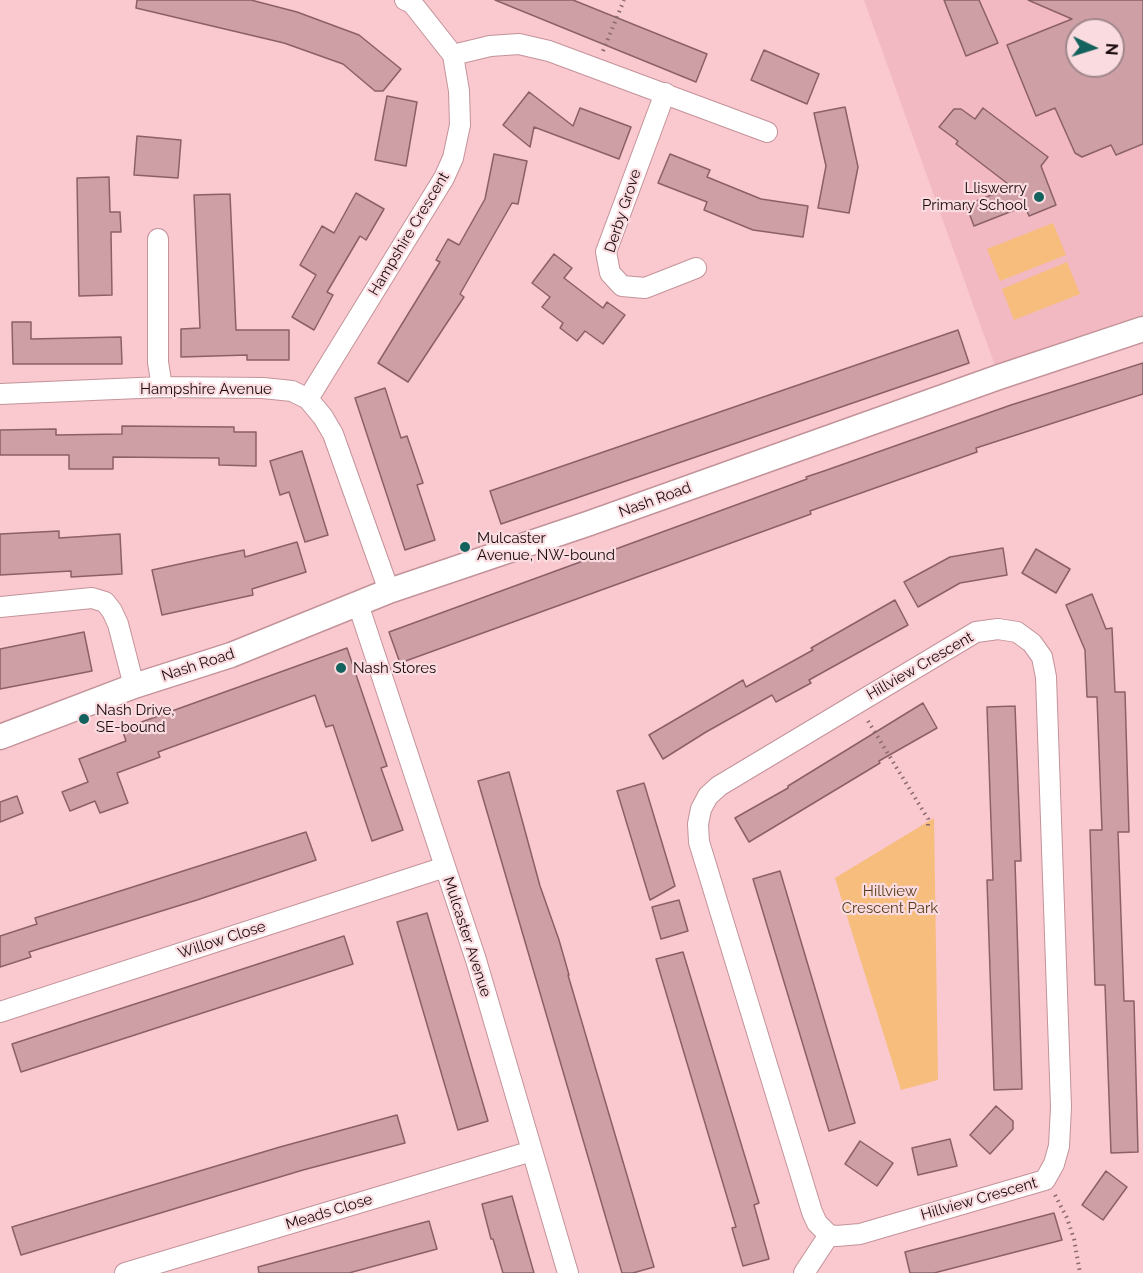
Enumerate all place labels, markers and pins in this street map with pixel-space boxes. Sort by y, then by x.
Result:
place label: Lliswerry Primary School [922,179,1027,214]
marker: Lliswerry Primary School [1032,190,1046,204]
place label: Mulcaster Avenue, NW-bound [477,529,615,564]
marker: Mulcaster Avenue, NW-bound [458,540,472,554]
place label: Nash Stores [353,659,436,677]
marker: Nash Stores [334,661,348,675]
place label: Nash Drive, SE-bound [96,701,175,736]
marker: Nash Drive, SE-bound [77,712,91,726]

